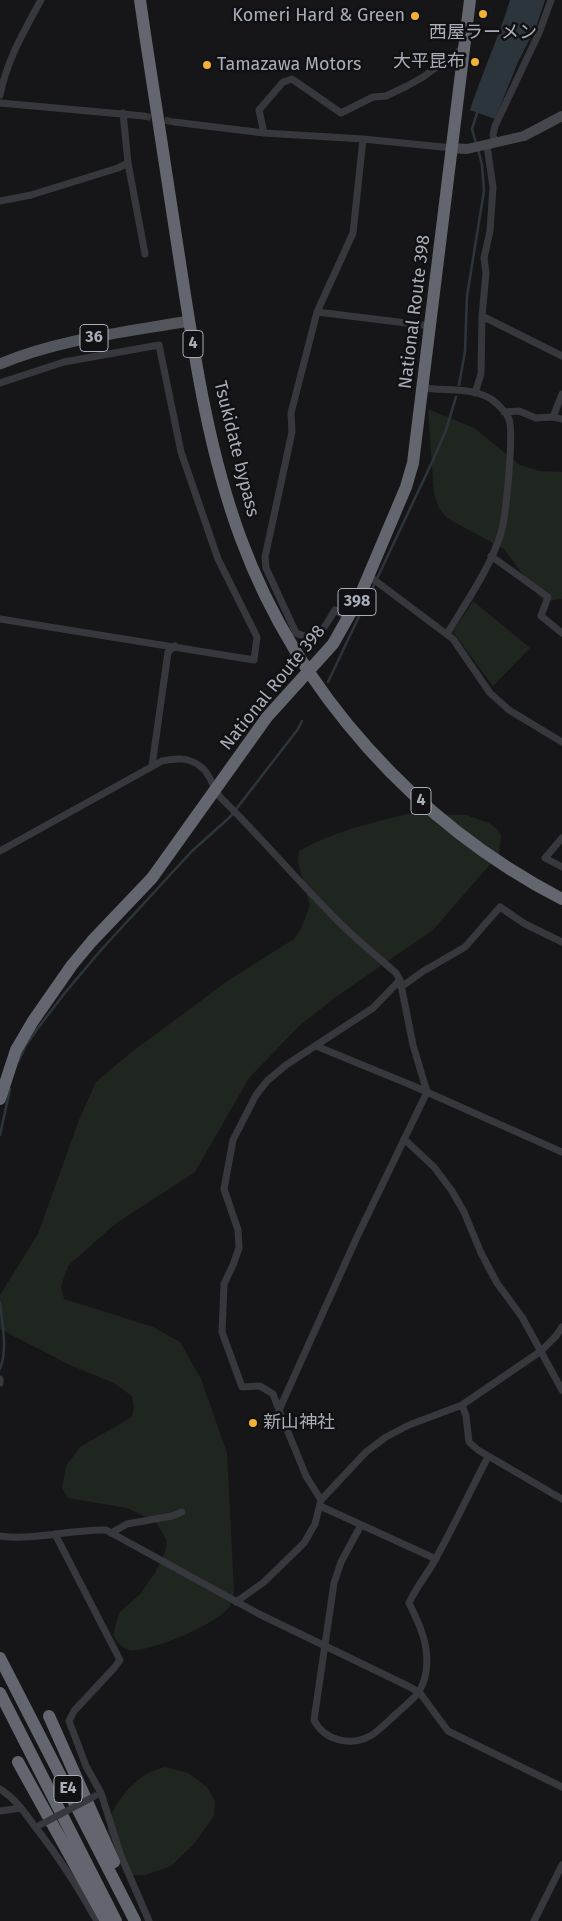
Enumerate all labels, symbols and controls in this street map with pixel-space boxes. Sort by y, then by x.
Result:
place label: Komeri Hard & Green [232,5,405,27]
marker: 西屋ラーメン [477,8,489,20]
marker: Komeri Hard & Green [409,10,421,22]
place label: 西屋ラーメン [429,22,537,44]
place label: 大平昆布 [393,51,465,73]
place label: Tamazawa Motors [217,54,361,76]
marker: 大平昆布 [469,56,481,68]
marker: Tamazawa Motors [201,59,213,71]
street label: National Route 398 [395,234,435,390]
road number: 36 [80,324,108,352]
road number: 4 [183,330,203,358]
street label: Tsukidate bypass [209,379,263,519]
road number: 398 [338,588,376,616]
street label: National Route 398 [216,621,330,755]
road number: 4 [411,788,431,814]
place label: 新山神社 [263,1412,335,1434]
marker: 新山神社 [247,1417,259,1429]
road number: E4 [54,1776,82,1802]

